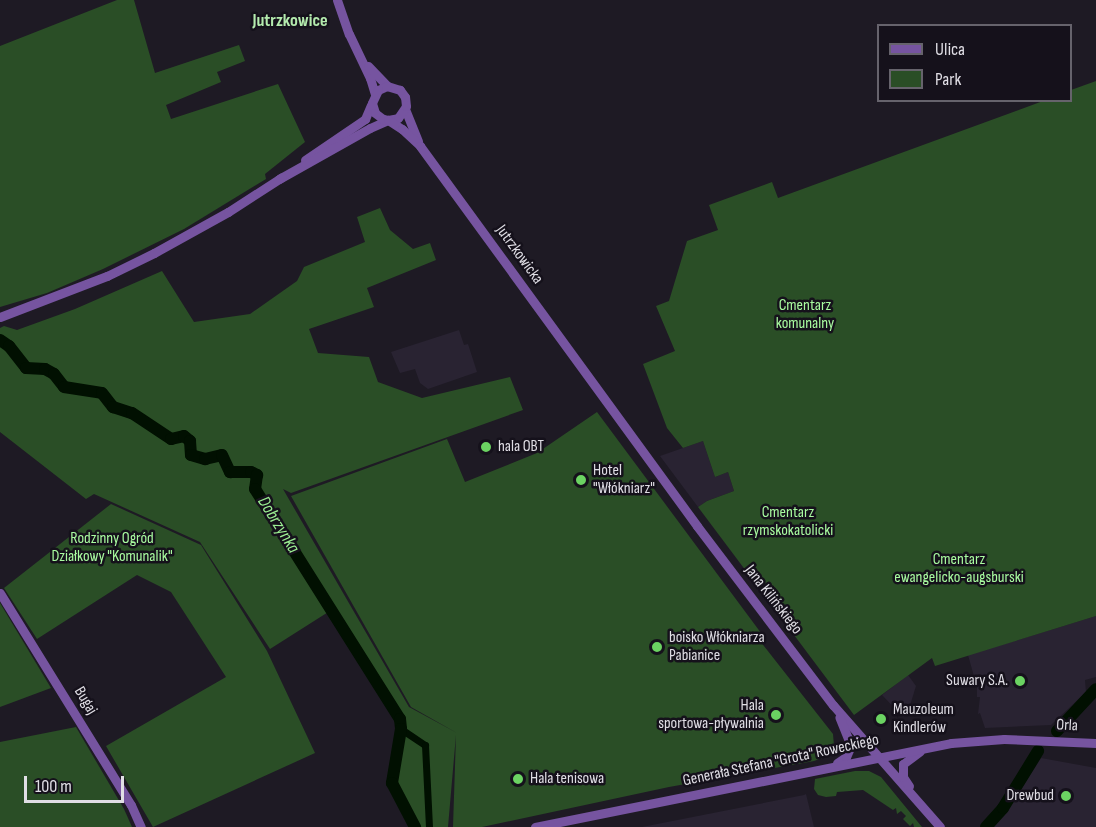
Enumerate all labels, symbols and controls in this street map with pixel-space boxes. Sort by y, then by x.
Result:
district label: Jutrzkowice [252,10,328,32]
legend [877,24,1072,102]
text: Ulica [935,39,965,60]
text: Park [935,69,961,90]
street label: Jutrzkowicka [491,222,547,288]
park label: Cmentarz komunalny [776,296,834,334]
place label: hala OBT [498,437,544,457]
marker: hala OBT [479,440,493,454]
place label: Hotel "Włókniarz" [593,461,655,499]
marker: Hotel "Włókniarz" [574,473,588,487]
water label: Dobrzynka [252,493,304,557]
park label: Cmentarz rzymskokatolicki [743,503,833,541]
park label: Rodzinny Ogród Działkowy "Komunalik" [51,529,173,567]
park label: Cmentarz ewangelicko-augsburski [894,550,1024,588]
street label: Jana Kilińskiego [740,562,806,638]
place label: boisko Włókniarza Pabianice [669,628,765,666]
marker: boisko Włókniarza Pabianice [650,640,664,654]
place label: Suwary S.A. [946,671,1008,691]
marker: Suwary S.A. [1013,674,1027,688]
street label: Bugaj [69,684,101,718]
place label: Hala sportowa-pływalnia [658,696,764,734]
place label: Mauzoleum Kindlerów [893,700,954,738]
marker: Hala sportowa-pływalnia [769,708,783,722]
marker: Mauzoleum Kindlerów [874,712,888,726]
street label: Orla [1056,716,1078,736]
street label: Generała Stefana "Grota" Roweckiego [681,731,881,791]
scale bar [27,764,128,802]
place label: Hala tenisowa [530,769,604,789]
marker: Hala tenisowa [511,772,525,786]
text: 100 m [35,776,72,797]
place label: Drewbud [1006,786,1054,806]
marker: Drewbud [1059,789,1073,803]

